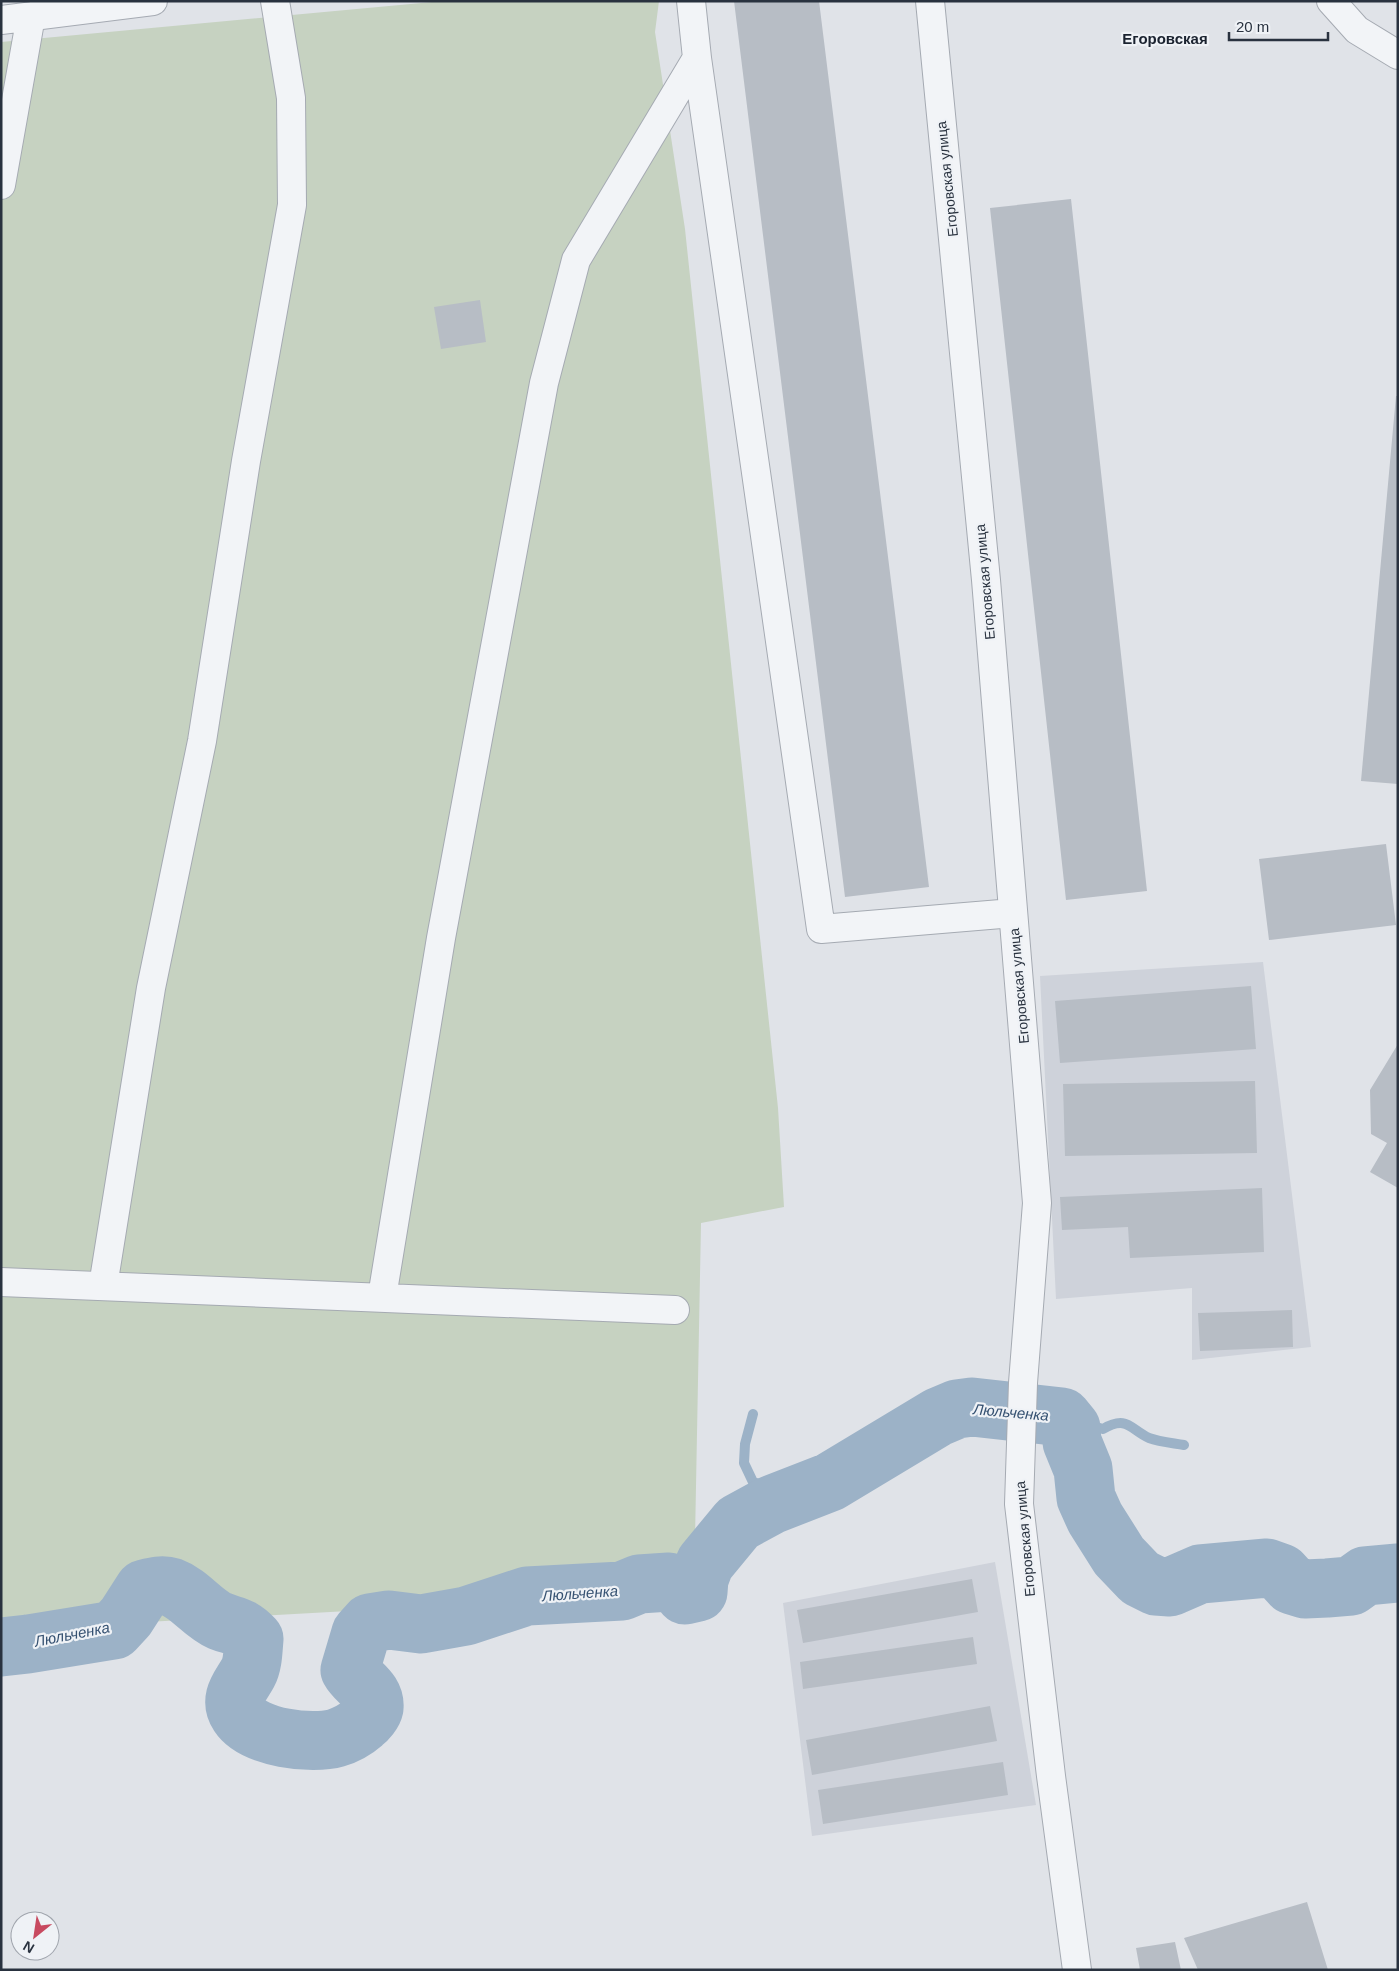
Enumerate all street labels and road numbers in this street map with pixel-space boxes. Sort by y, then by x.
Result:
street label: Егоровская улица [933,120,961,237]
street label: Егоровская улица [972,523,998,640]
street label: Егоровская улица [1006,927,1032,1044]
street label: Егоровская улица [1012,1480,1038,1597]

